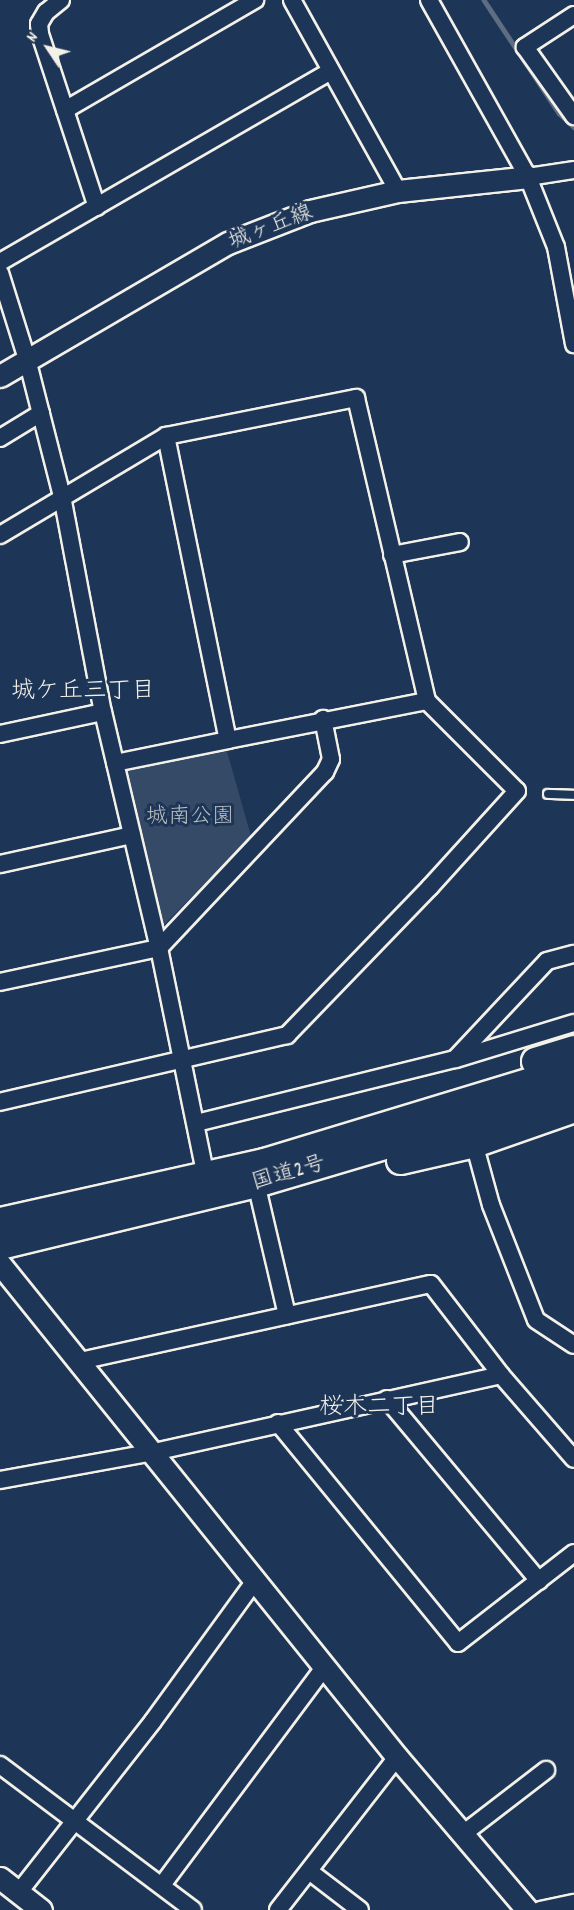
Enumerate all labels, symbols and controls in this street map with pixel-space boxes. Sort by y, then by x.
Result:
north arrow [18,18,78,78]
text: N [21,28,45,47]
street label: 城ヶ丘線 [225,200,317,256]
district label: 城ケ丘三丁目 [11,679,155,707]
park label: 城南公園 [146,805,234,831]
street label: 国道2号 [249,1151,329,1197]
district label: 桜木二丁目 [319,1395,439,1423]

